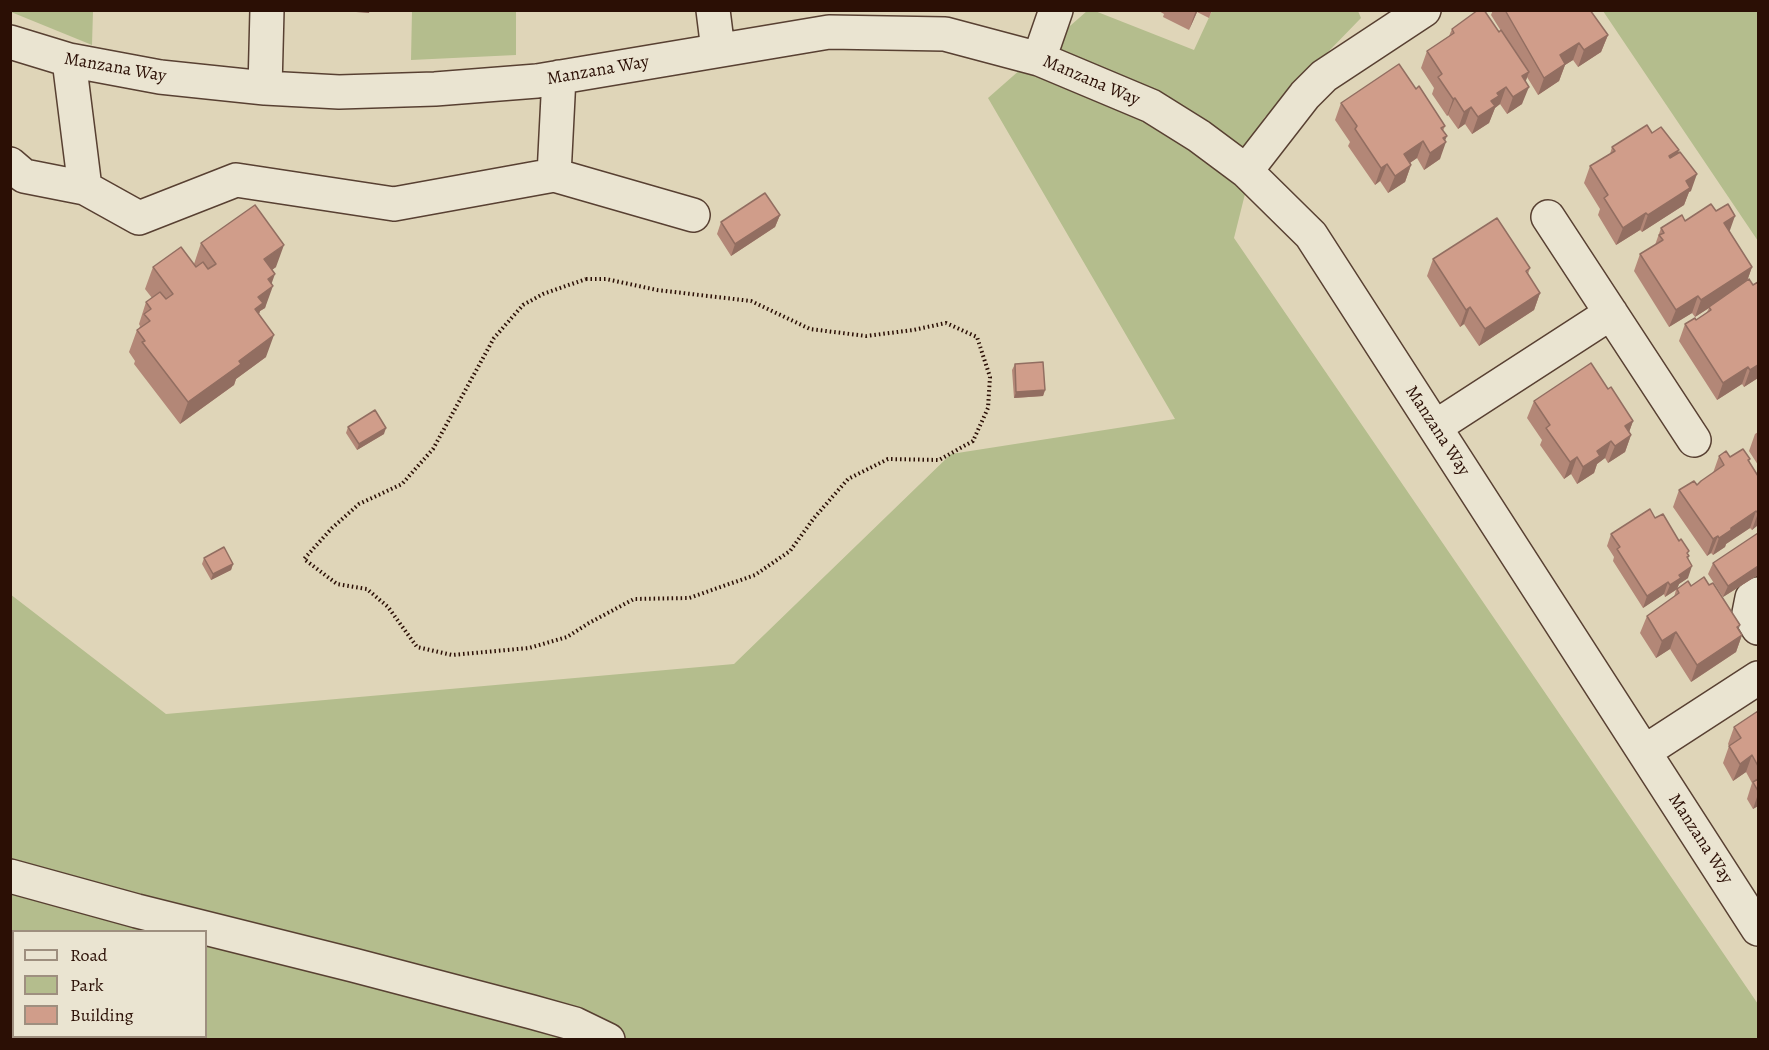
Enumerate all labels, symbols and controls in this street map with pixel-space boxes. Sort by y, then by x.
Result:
street label: Manzana Way [62,48,168,88]
street label: Manzana Way [545,51,651,91]
street label: Manzana Way [1039,51,1143,111]
street label: Manzana Way [1400,382,1474,480]
street label: Manzana Way [1663,790,1737,888]
legend [12,930,207,1038]
text: Road [70,943,107,967]
text: Park [70,973,104,997]
text: Building [70,1003,134,1027]

